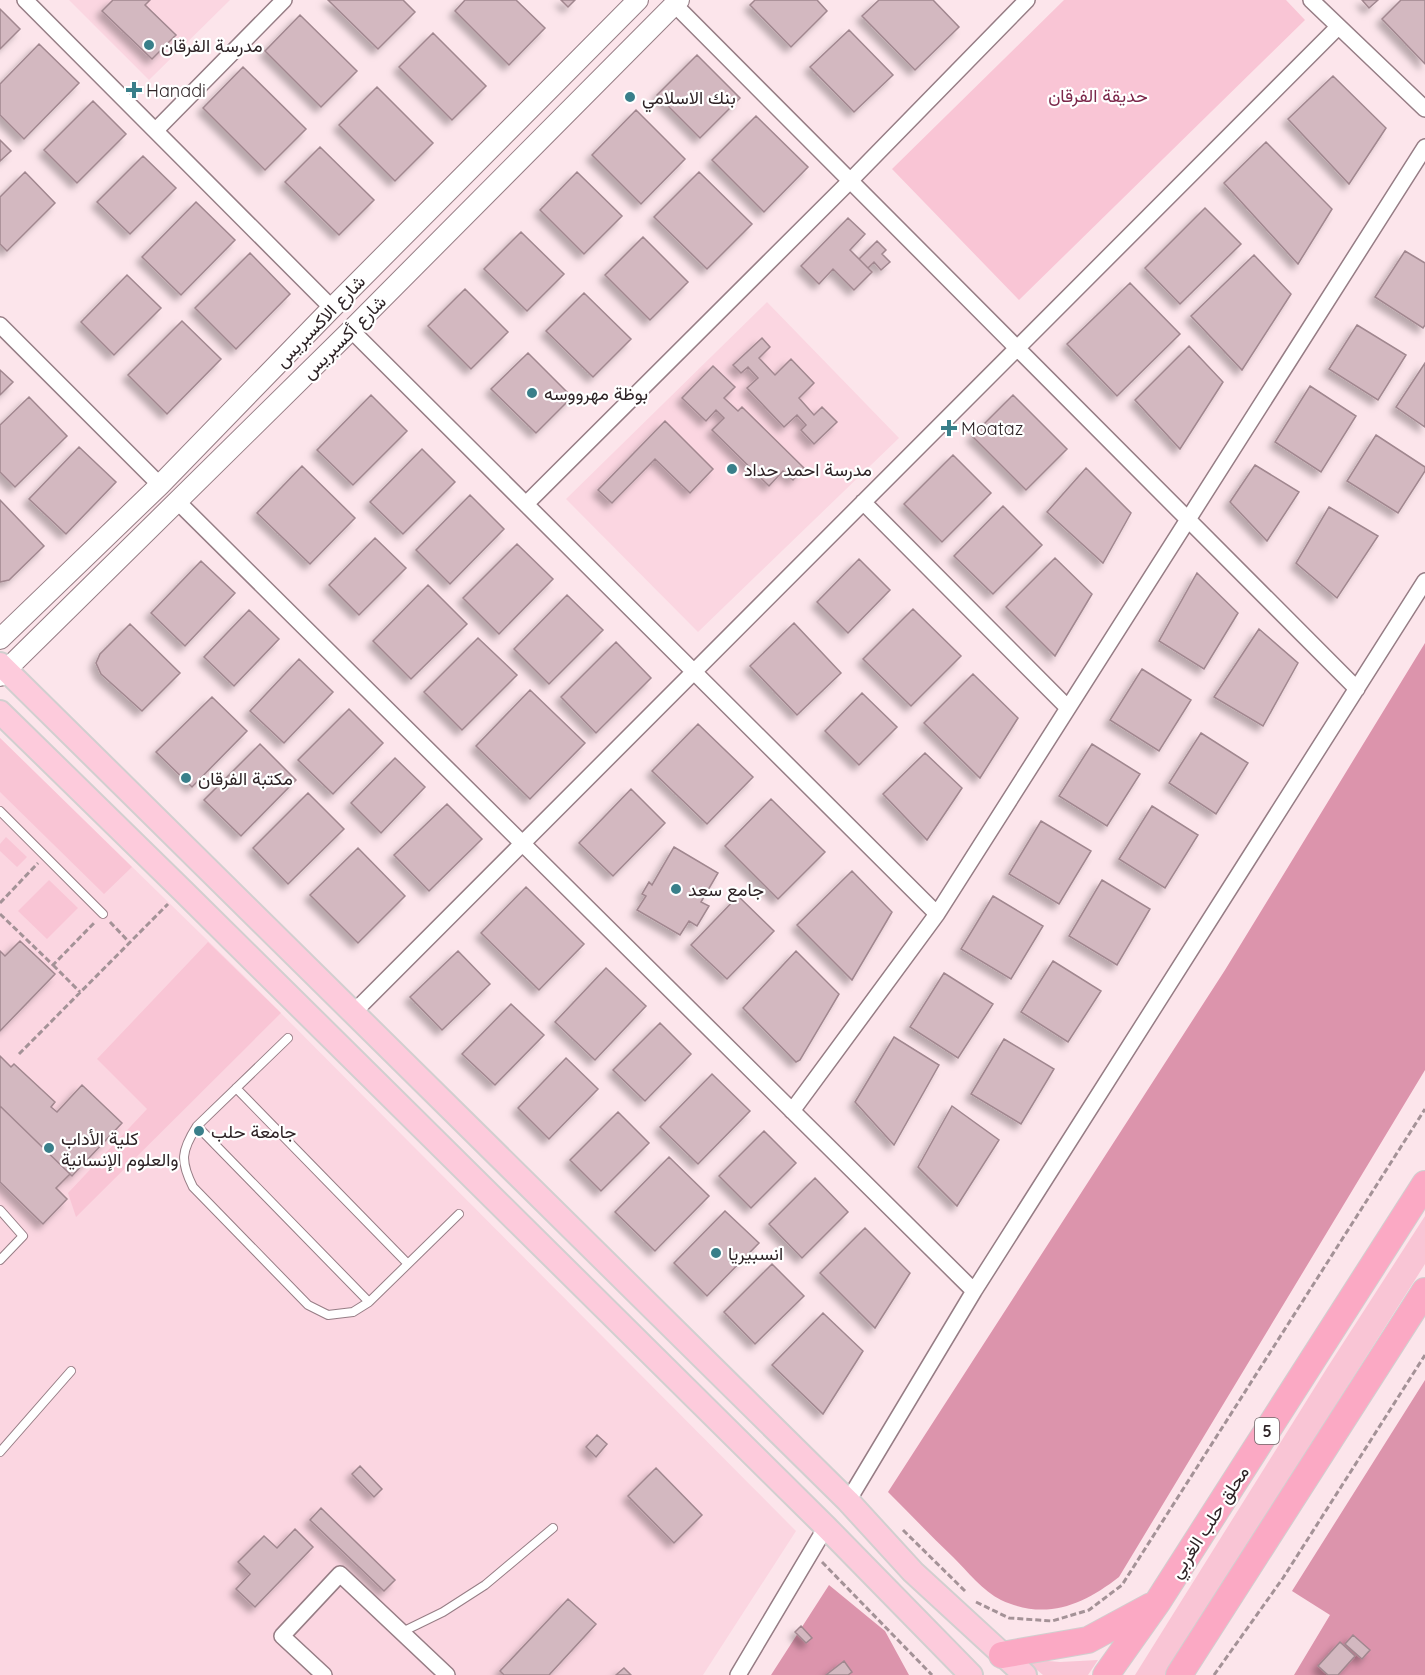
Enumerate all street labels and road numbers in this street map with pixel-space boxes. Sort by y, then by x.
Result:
street label: شارع الاكسبريس [270,270,371,373]
street label: شارع أكسبريس [297,290,392,385]
road number: 5 [1255,1418,1279,1444]
street label: محلق حلب الغربي [1164,1462,1257,1585]

